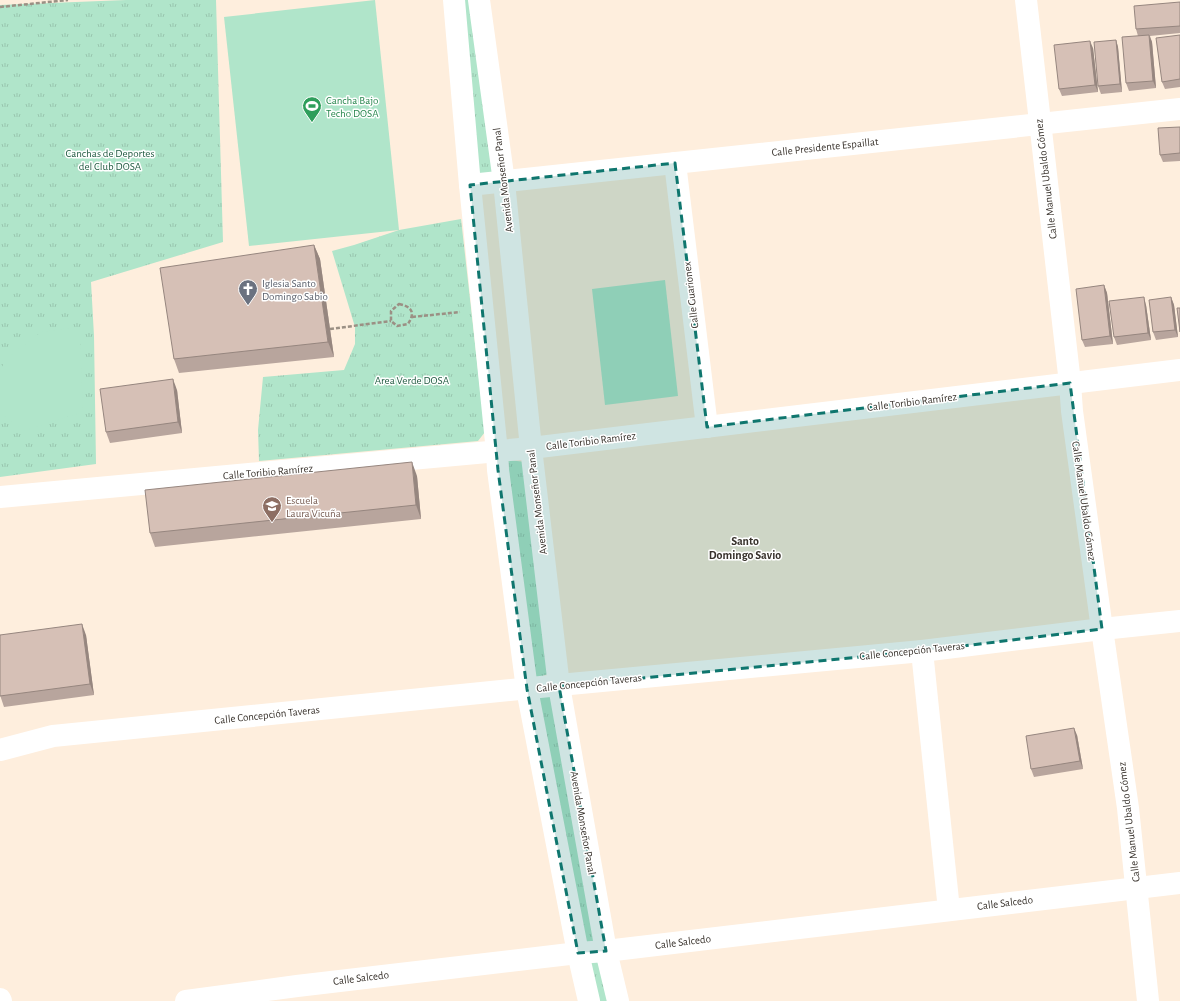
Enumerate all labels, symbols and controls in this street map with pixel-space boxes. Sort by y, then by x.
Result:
sports icon: Cancha Bajo Techo DOSA [301,95,323,123]
place label: Cancha Bajo Techo DOSA [326,95,379,119]
street label: Calle Manuel Ubaldo Gómez [1033,118,1059,240]
street label: Avenida Monseñor Panal [491,127,515,233]
street label: Calle Presidente Espaillat [771,136,879,158]
park label: Canchas de Deportes del Club DOSA [66,148,155,172]
street label: Calle Guarionex [681,261,701,329]
church icon: Iglesia Santo Domingo Sabio [237,278,259,306]
place label: Iglesia Santo Domingo Sabio [262,278,328,302]
park label: Area Verde DOSA [375,375,450,386]
street label: Calle Toribio Ramírez [867,391,958,413]
street label: Calle Toribio Ramírez [546,430,637,452]
street label: Calle Manuel Ubaldo Gómez [1070,440,1098,562]
street label: Avenida Monseñor Panal [525,449,549,555]
street label: Calle Toribio Ramírez [223,463,314,481]
school or university icon: Escuela Laura Vicuña [261,495,283,523]
place label: Escuela Laura Vicuña [286,495,341,519]
district label: Santo Domingo Savio [709,535,781,561]
street label: Calle Concepción Taveras [859,640,965,662]
street label: Calle Concepción Taveras [536,672,642,694]
street label: Calle Concepción Taveras [214,704,320,726]
street label: Calle Manuel Ubaldo Gómez [1116,761,1142,883]
street label: Avenida Monseñor Panal [568,770,598,876]
street label: Calle Salcedo [976,894,1034,912]
street label: Calle Salcedo [654,933,712,951]
street label: Calle Salcedo [332,969,390,987]

